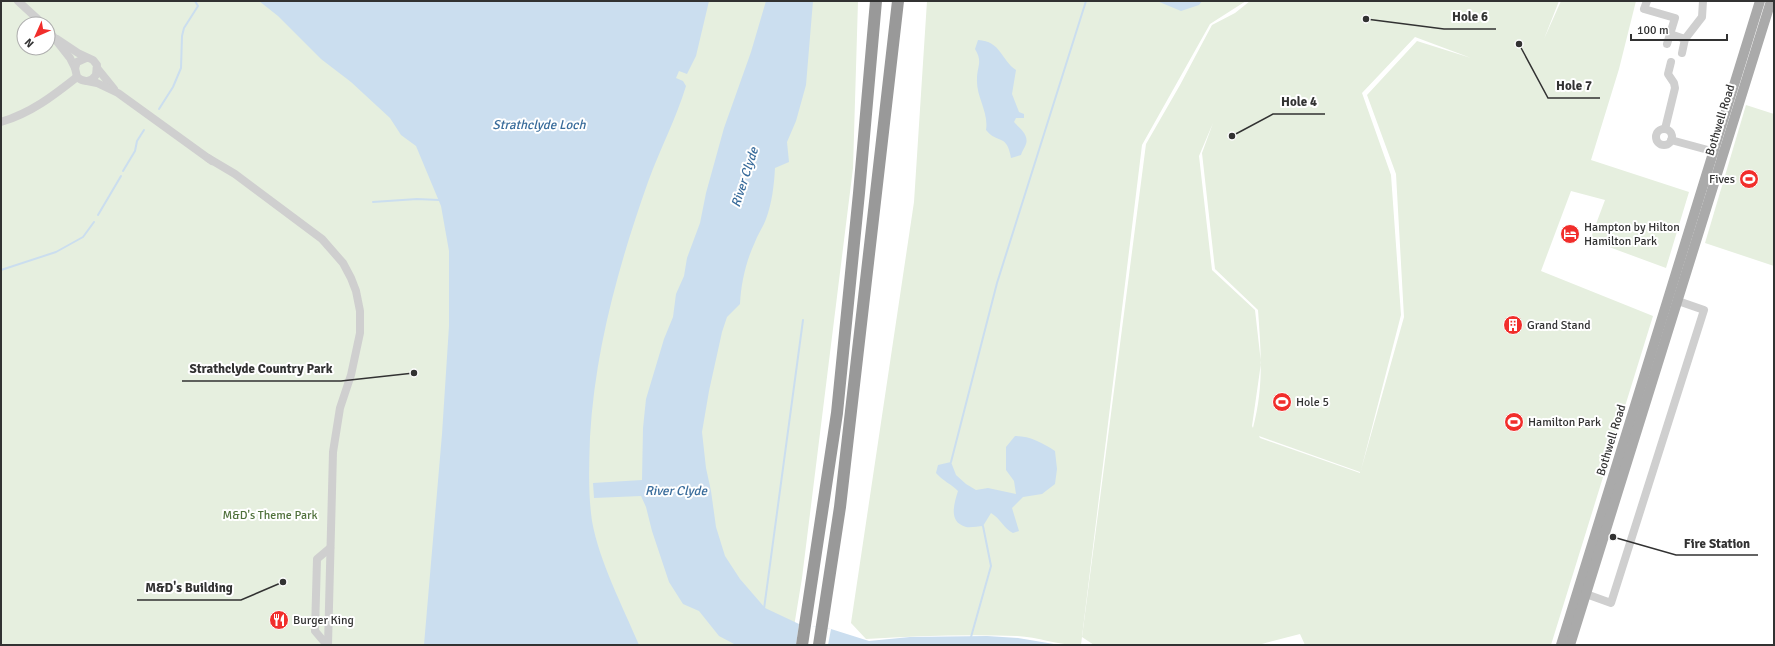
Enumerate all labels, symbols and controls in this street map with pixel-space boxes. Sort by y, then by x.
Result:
callout: Hole 6 [1444,4,1496,29]
text: Hole 6 [1452,9,1488,25]
north arrow [16,16,56,56]
scale bar [1631,16,1727,42]
text: 100 m [1637,23,1669,38]
text: N [22,35,37,50]
callout: Hole 7 [1548,73,1600,98]
text: Hole 7 [1556,78,1592,94]
street label: Bothwell Road [1703,83,1738,158]
callout: Hole 4 [1273,89,1325,114]
text: Hole 4 [1281,94,1317,110]
water label: Strathclyde Loch [493,117,586,133]
water label: River Clyde [728,144,763,209]
sports icon: Fives [1738,168,1760,190]
place label: Fives [1709,172,1735,187]
place label: Hampton by Hilton Hamilton Park [1584,220,1680,249]
hotel icon: Hampton by Hilton Hamilton Park [1559,223,1581,245]
building icon: Grand Stand [1502,314,1524,336]
place label: Grand Stand [1527,318,1591,333]
callout: Strathclyde Country Park [182,356,341,381]
text: Strathclyde Country Park [189,361,333,377]
sports icon: Hole 5 [1271,391,1293,413]
place label: Hole 5 [1296,395,1329,410]
street label: Bothwell Road [1594,403,1629,478]
sports icon: Hamilton Park [1503,411,1525,433]
place label: Hamilton Park [1528,415,1601,430]
water label: River Clyde [645,483,708,499]
park label: M&D's Theme Park [222,508,318,523]
callout: Fire Station [1676,530,1758,555]
text: Fire Station [1684,536,1750,552]
callout: M&D's Building [137,575,241,600]
text: M&D's Building [145,580,233,596]
restaurant icon: Burger King [268,609,290,631]
place label: Burger King [293,613,354,628]

